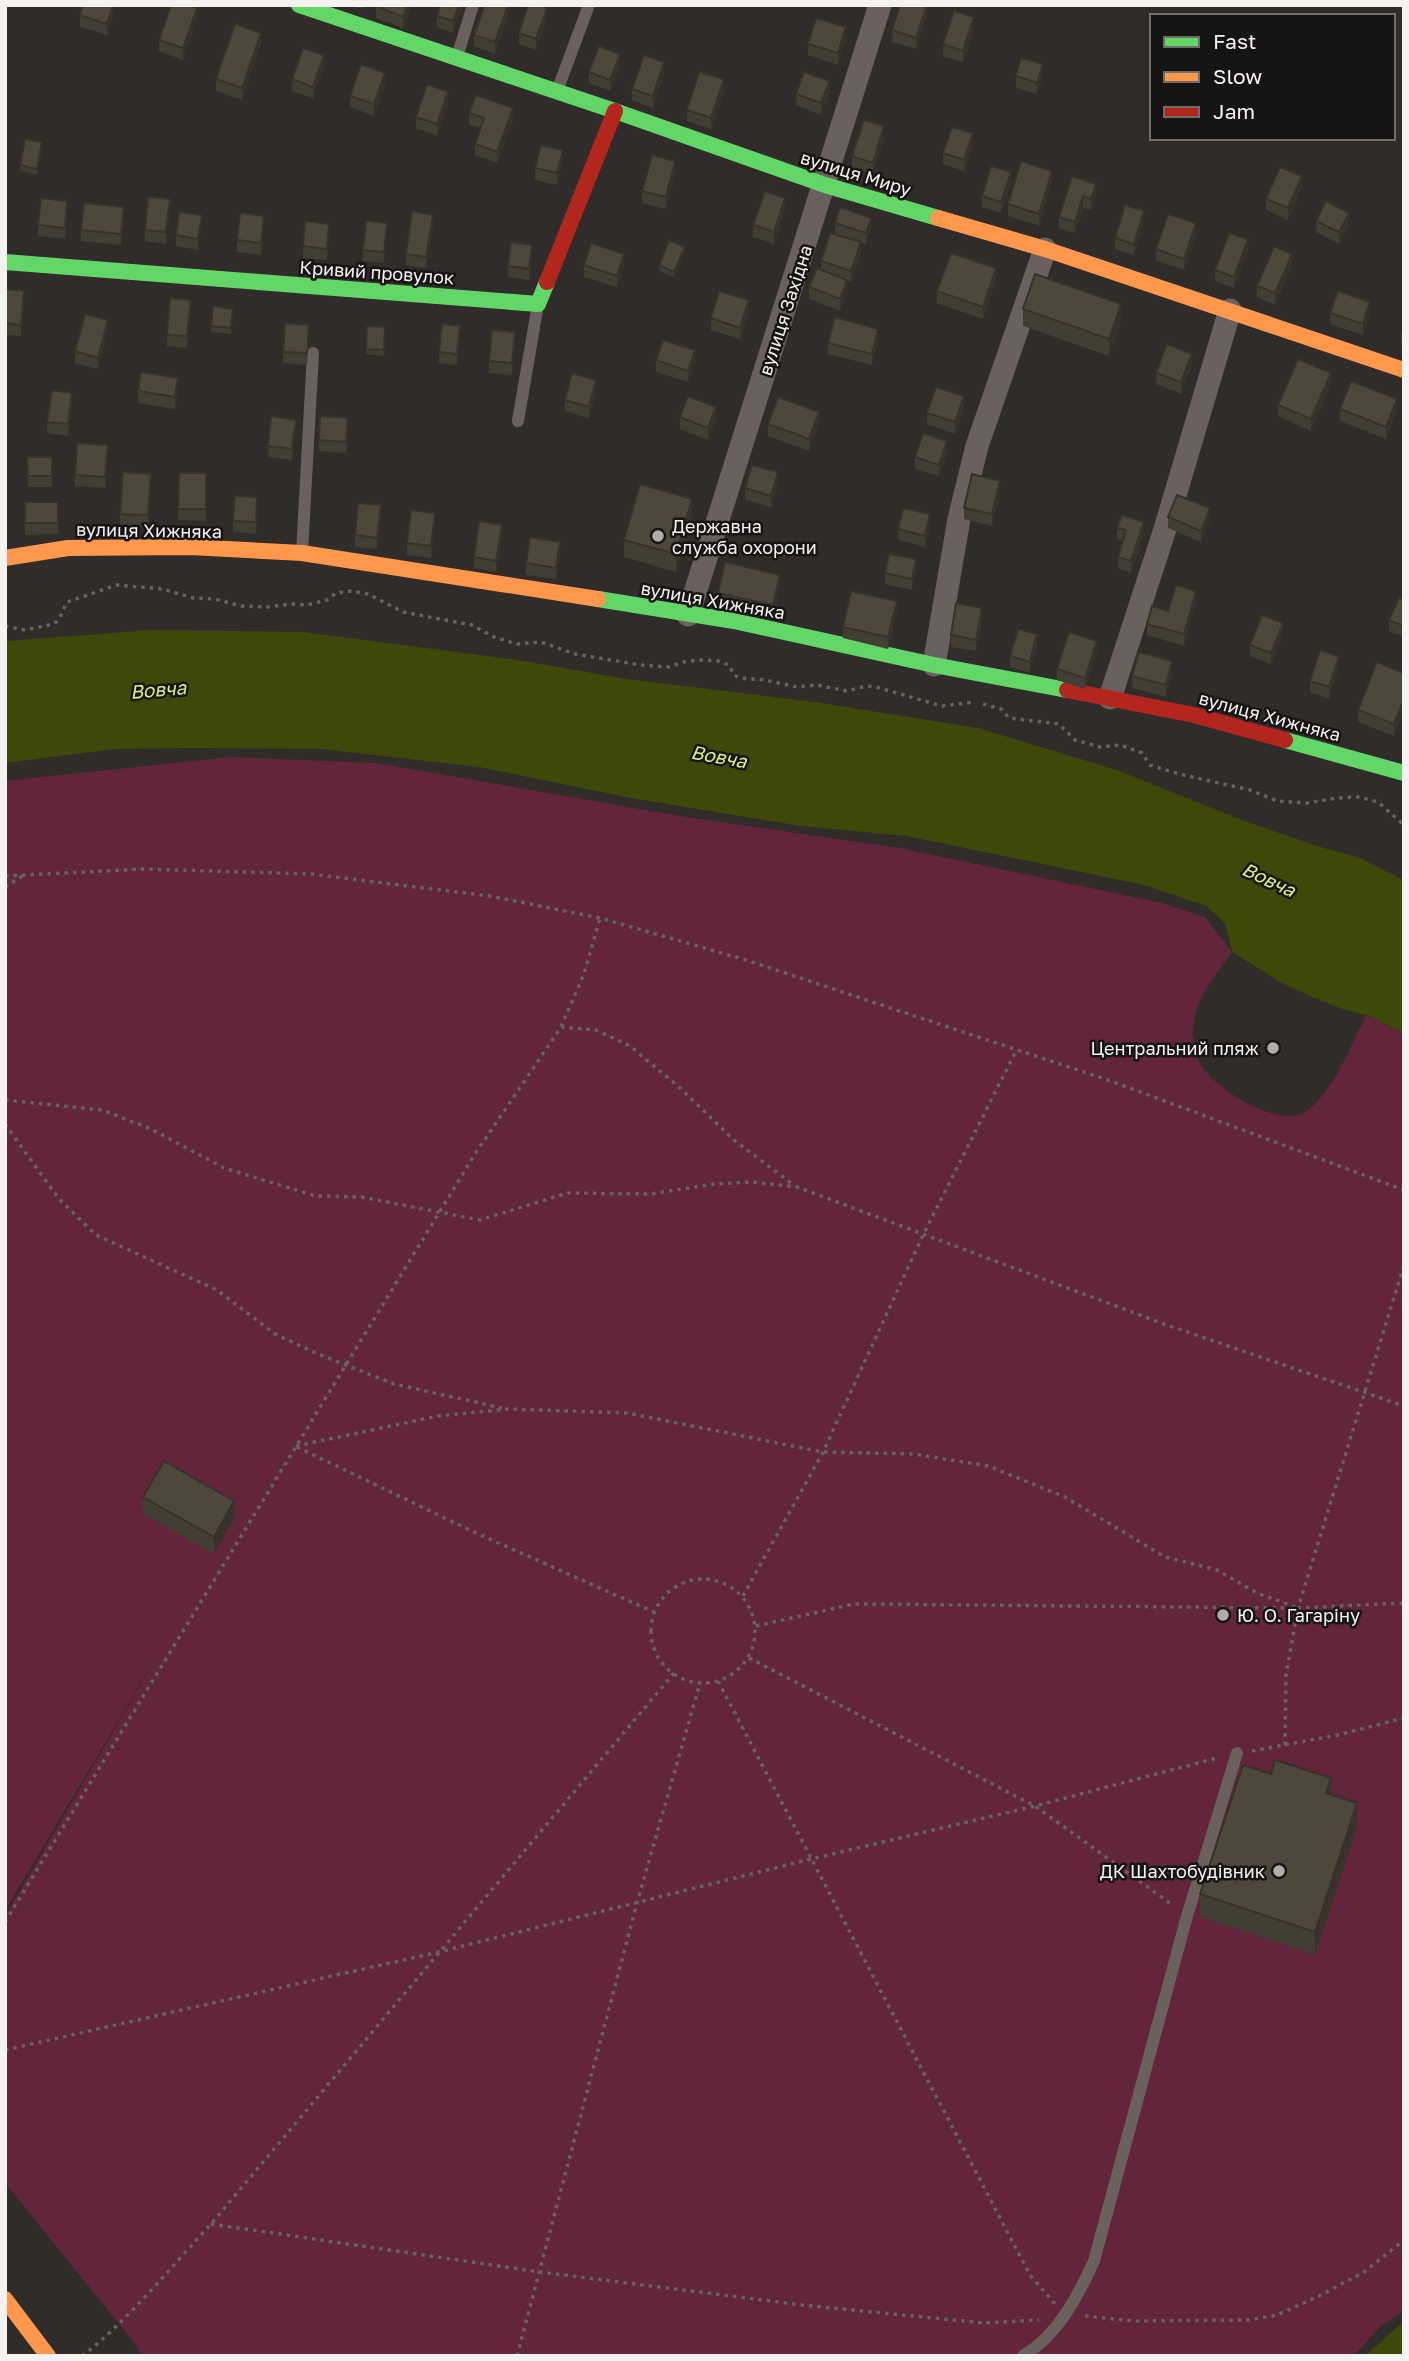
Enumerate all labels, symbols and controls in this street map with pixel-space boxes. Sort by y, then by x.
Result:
legend [1150,14,1395,140]
text: Fast [1213,28,1256,54]
text: Slow [1213,63,1262,89]
text: Jam [1213,98,1255,124]
street label: вулиця Миру [798,146,914,200]
street label: вулиця Західна [754,242,816,378]
street label: Кривий провулок [299,256,455,288]
place label: Державна служба охорони [672,515,817,558]
street label: вулиця Хижняка [76,518,222,542]
marker: Державна служба охорони [650,528,666,544]
street label: вулиця Хижняка [639,576,787,624]
water label: Вовча [129,675,188,703]
street label: вулиця Хижняка [1197,686,1343,746]
water label: Вовча [689,740,750,772]
water label: Вовча [1239,857,1300,902]
place label: Центральний пляж [1091,1037,1259,1059]
marker: Центральний пляж [1265,1040,1281,1056]
place label: Ю. О. Гагаріну [1237,1604,1360,1626]
marker: Ю. О. Гагаріну [1215,1607,1231,1623]
place label: ДК Шахтобудівник [1100,1860,1265,1882]
marker: ДК Шахтобудівник [1271,1863,1287,1879]

